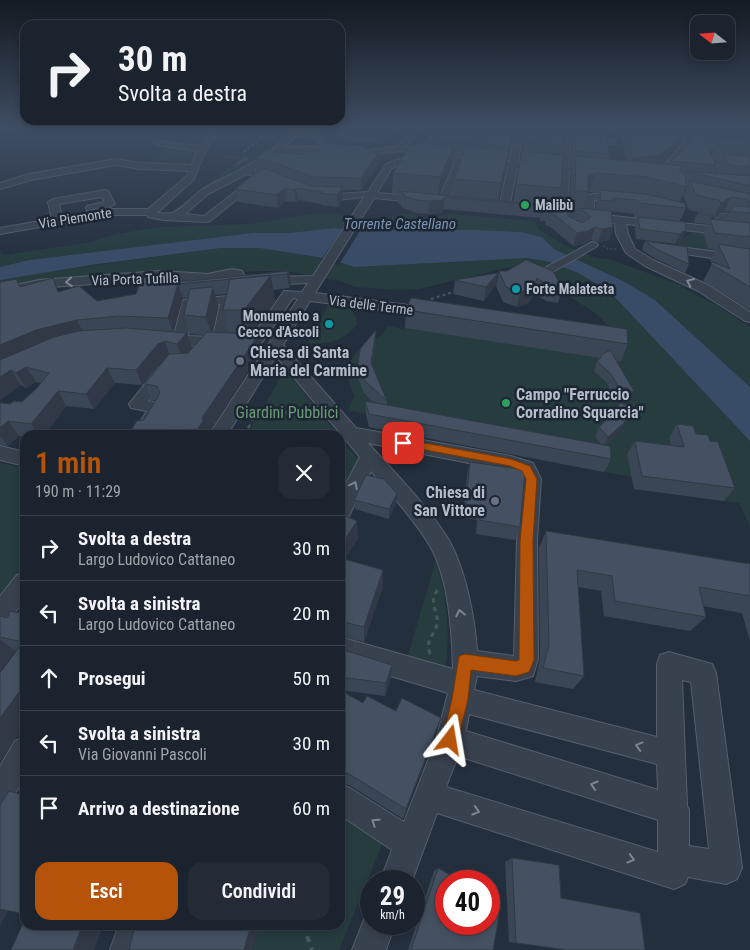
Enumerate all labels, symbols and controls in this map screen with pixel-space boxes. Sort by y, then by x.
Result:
north arrow [690,15,735,60]
map controls [690,15,735,60]
text: 30 m [118,39,187,80]
icon: right [35,40,100,105]
text: Svolta a destra [118,81,247,106]
place label: Malibù [535,197,573,213]
marker: Malibù [519,199,531,211]
street label: Via Piemonte [37,204,113,232]
water label: Torrente Castellano [344,215,456,233]
street label: Via Porta Tufilla [91,269,179,289]
one-way arrow [65,277,73,288]
one-way arrow [686,278,695,288]
place label: Forte Malatesta [526,281,615,297]
marker: Forte Malatesta [510,283,522,295]
street label: Via delle Terme [328,292,415,318]
place label: Monumento a Cecco d'Ascoli [238,308,319,340]
marker: Monumento a Cecco d'Ascoli [323,318,335,330]
place label: Chiesa di Santa Maria del Carmine [250,343,367,380]
marker: Chiesa di Santa Maria del Carmine [234,355,246,367]
place label: Campo "Ferruccio Corradino Squarcia" [516,385,644,422]
marker: Campo "Ferruccio Corradino Squarcia" [500,397,512,409]
park label: Giardini Pubblici [235,403,339,422]
pin [382,422,424,464]
icon: arrive [389,429,417,457]
text: 1 min [35,445,101,480]
button: close [278,447,330,499]
one-way arrow [348,481,358,490]
text: 190 m · 11:29 [35,482,121,501]
place label: Chiesa di San Vittore [414,483,485,520]
marker: Chiesa di San Vittore [489,495,501,507]
text: Svolta a destra [78,527,191,550]
icon: right [35,534,63,562]
text: 30 m [293,537,330,560]
text: Largo Ludovico Cattaneo [78,550,235,569]
text: Svolta a sinistra [78,592,200,615]
icon: left [35,599,63,627]
text: 20 m [293,602,330,625]
one-way arrow [455,609,466,618]
text: Largo Ludovico Cattaneo [78,615,235,634]
icon: ahead [35,664,63,692]
text: Prosegui [78,667,146,690]
text: 50 m [293,667,330,690]
position arrow [423,713,475,765]
text: Svolta a sinistra [78,722,200,745]
icon: left [35,729,63,757]
text: 30 m [293,732,330,755]
one-way arrow [635,741,643,751]
text: Via Giovanni Pascoli [78,745,207,764]
one-way arrow [590,781,598,791]
icon: arrive [35,794,63,822]
text: Arrivo a destinazione [78,797,240,820]
text: 60 m [293,797,330,820]
one-way arrow [471,805,479,815]
one-way arrow [372,819,381,828]
one-way arrow [626,854,635,864]
button: Esci [35,862,178,920]
button: Condividi [188,862,330,920]
speed limit sign: 40 [435,870,500,935]
text: 29 [380,882,405,911]
text: km/h [380,908,405,922]

